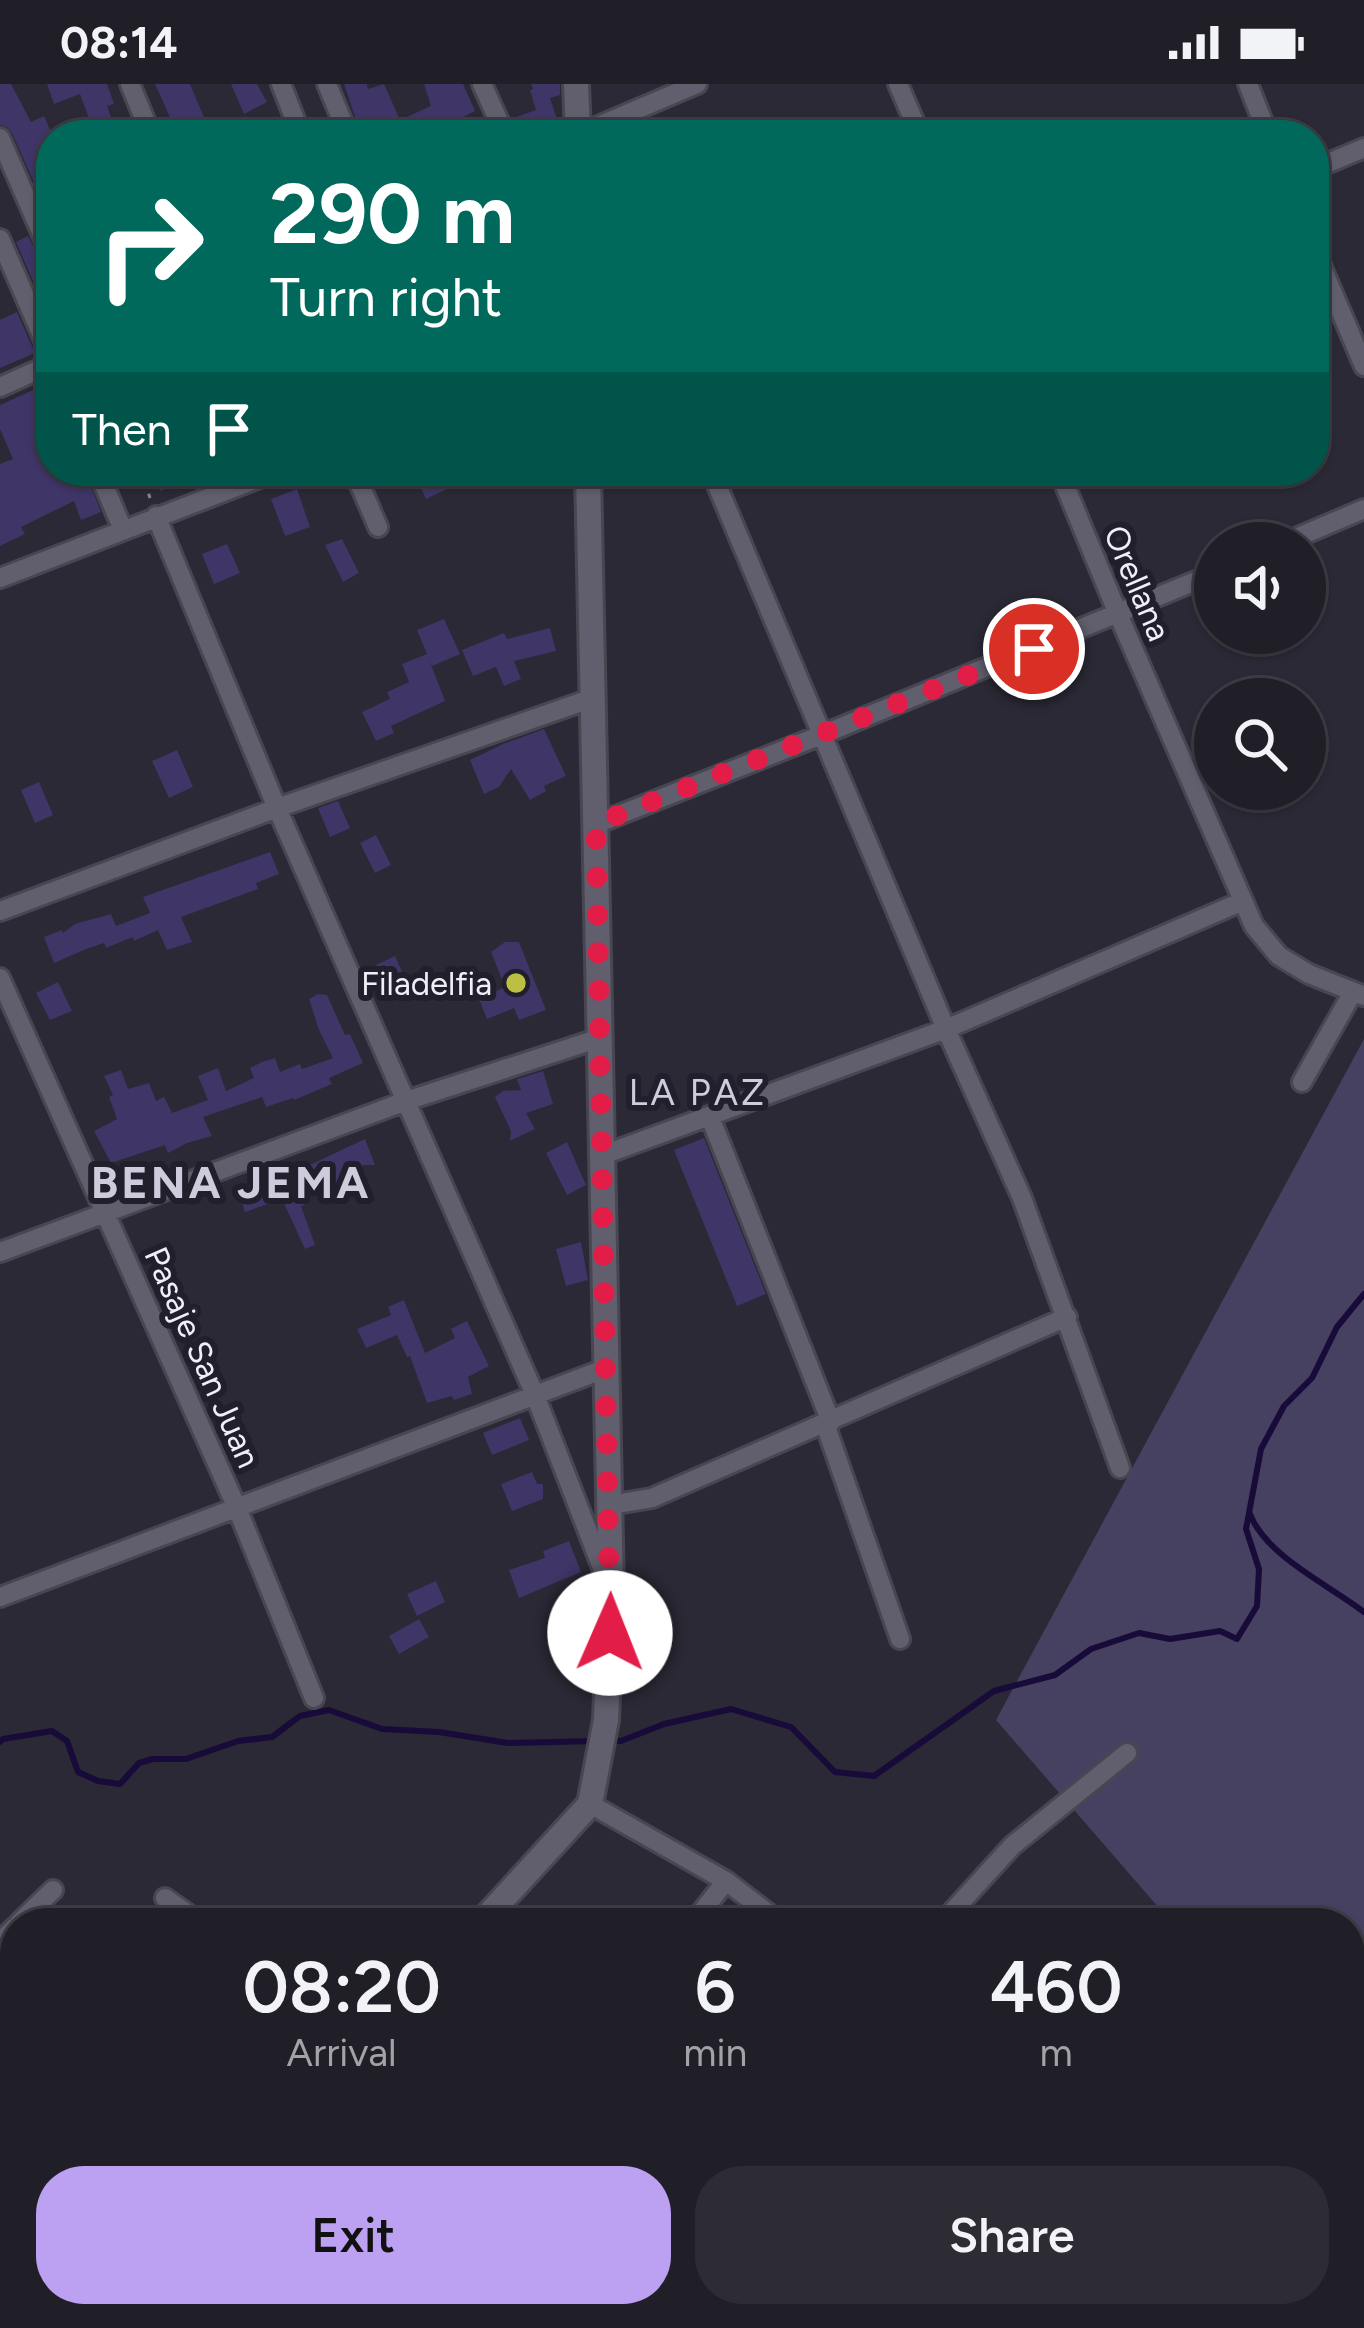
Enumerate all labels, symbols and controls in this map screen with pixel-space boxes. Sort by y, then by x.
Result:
text: 08:14 [60,15,178,69]
text: 290 m [270,163,515,264]
icon: right [72,168,228,324]
text: Turn right [270,265,502,330]
icon: arrive [196,396,262,462]
text: Then [72,402,172,456]
street label: Orellana [1096,520,1179,647]
map controls [1194,522,1326,810]
button: sound [1194,522,1326,654]
pin [983,598,1085,700]
icon: arrive [1001,616,1067,682]
button: search [1194,678,1326,810]
place label: Filadelfia [361,964,492,1003]
marker: Filadelfia [503,970,529,996]
district label: LA PAZ [629,1071,767,1114]
district label: BENA JEMA [91,1155,371,1209]
street label: Pasaje San Juan [136,1241,269,1473]
position arrow [547,1570,673,1696]
text: 08:20 [242,1944,441,2030]
text: 6 [695,1944,736,2030]
text: 460 [990,1944,1123,2030]
text: Arrival [287,2029,397,2076]
text: min [683,2029,747,2076]
text: m [1040,2029,1073,2076]
button: Exit [36,2166,671,2304]
button: Share [695,2166,1329,2304]

